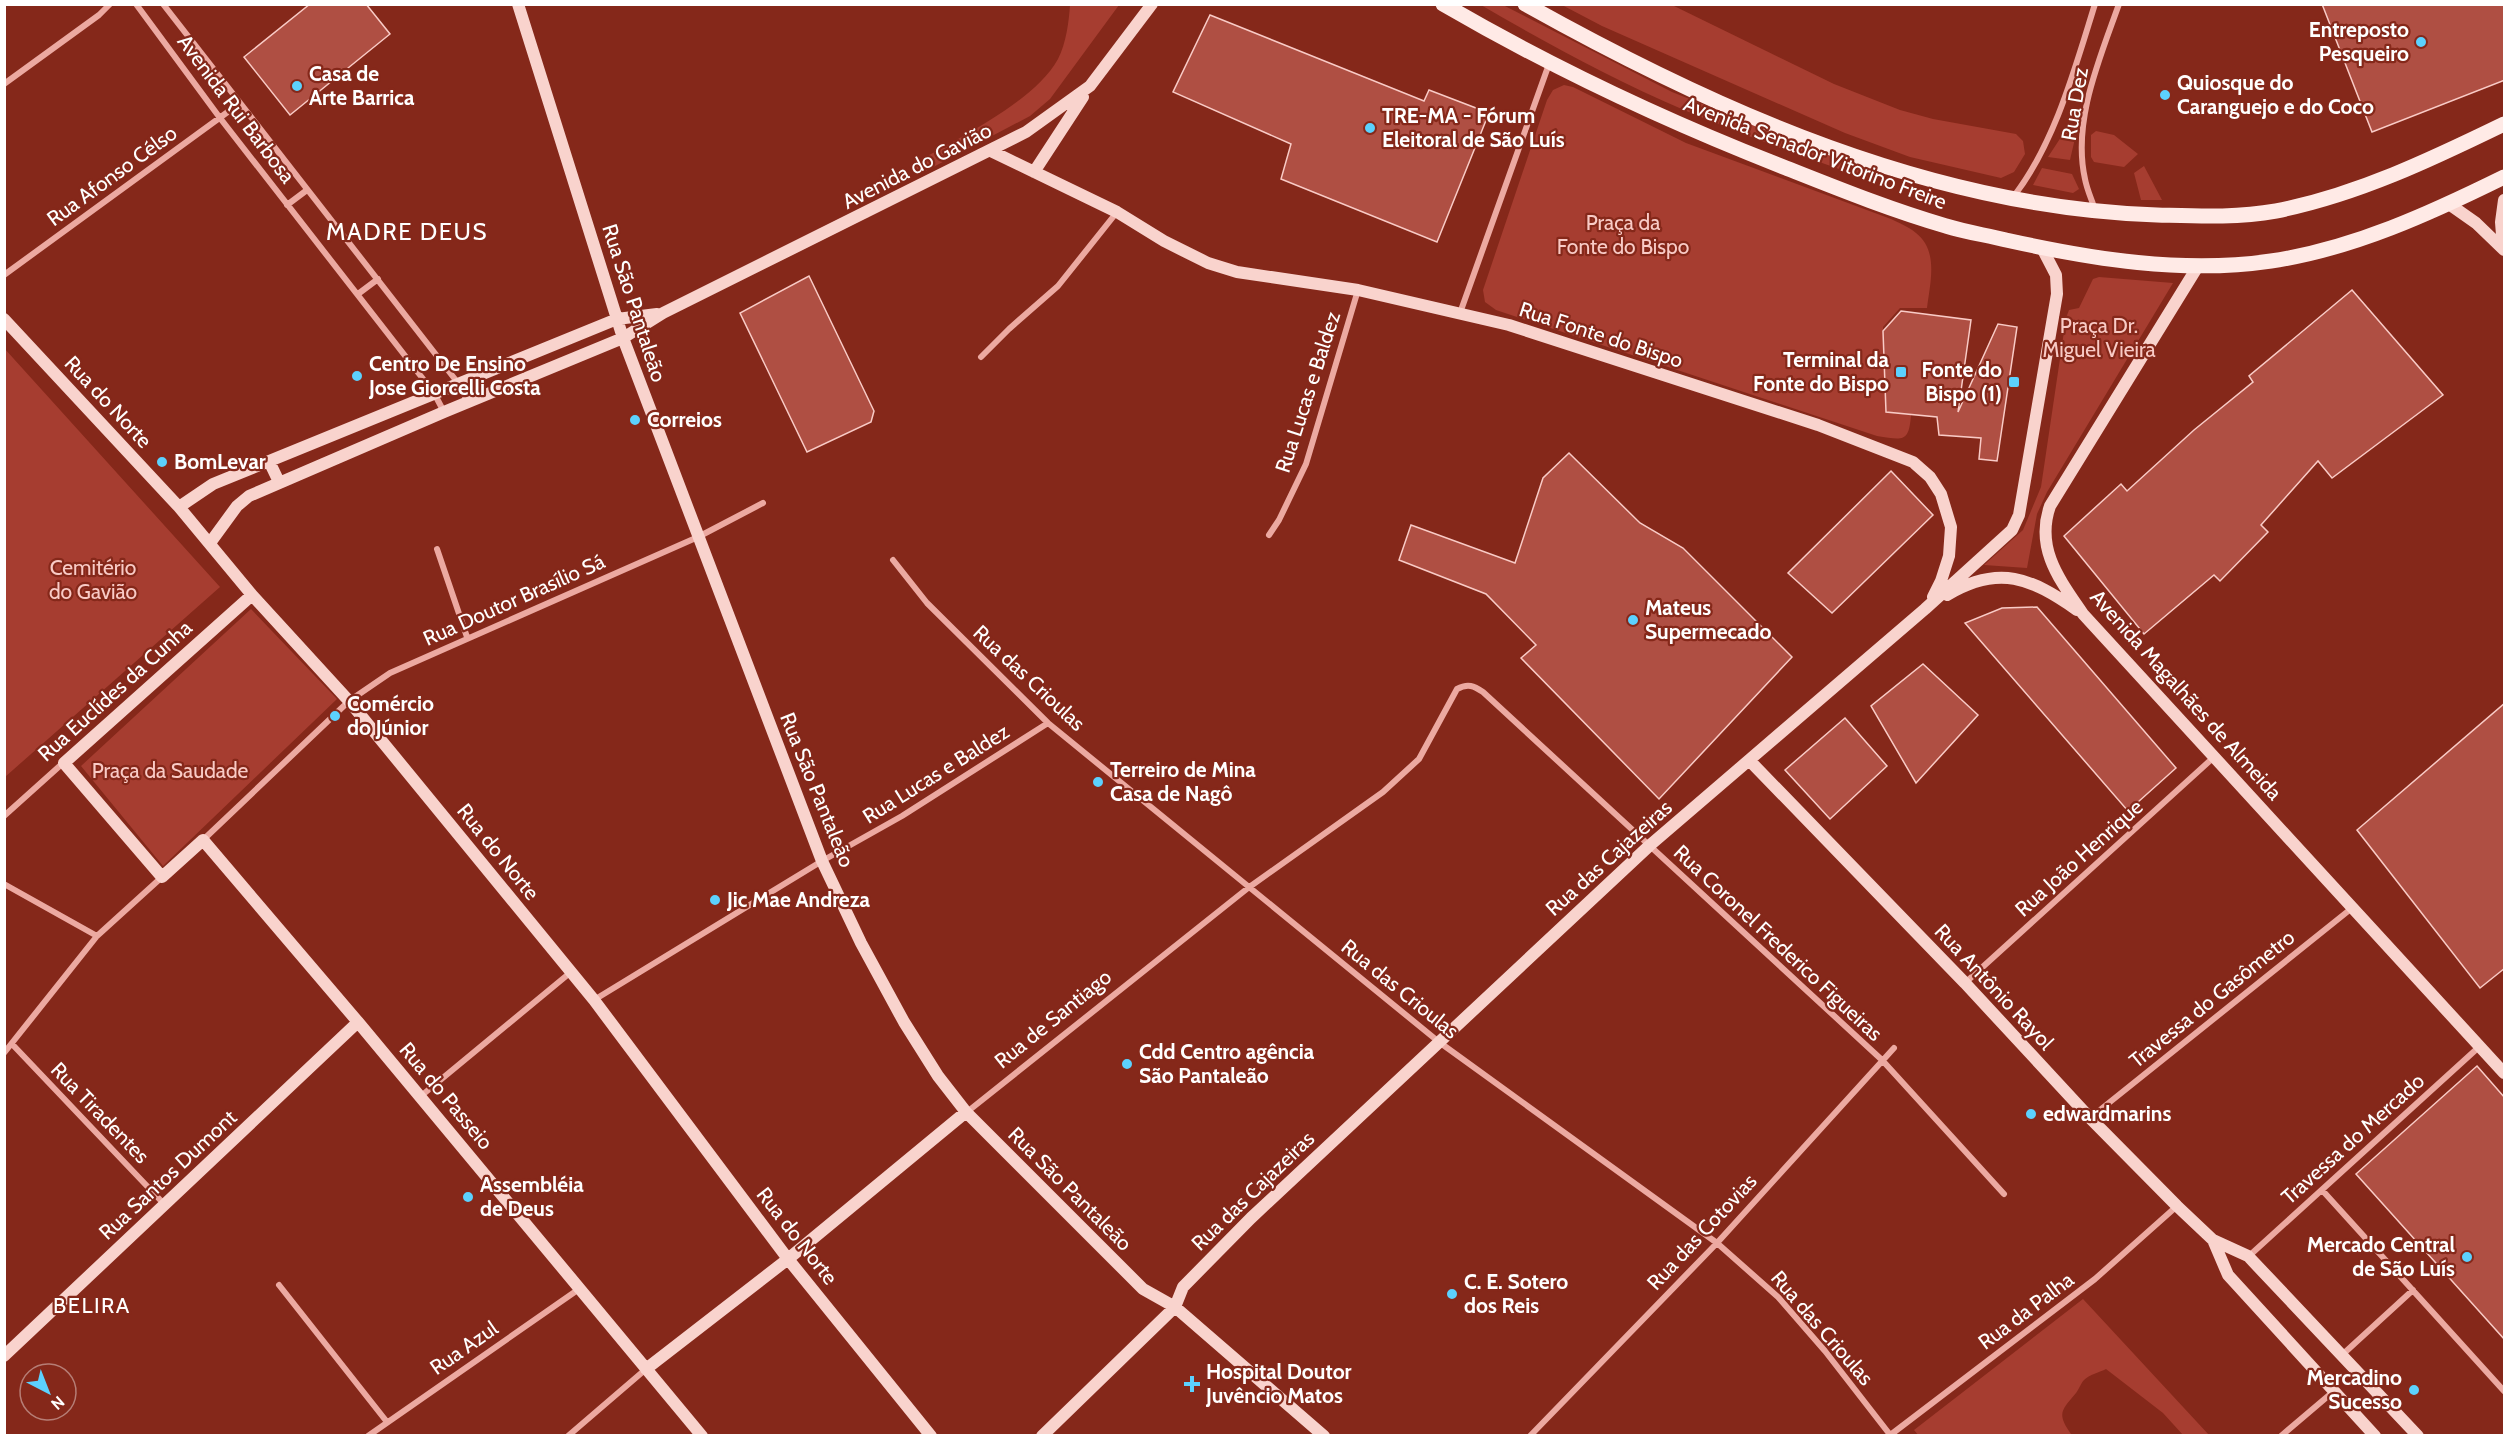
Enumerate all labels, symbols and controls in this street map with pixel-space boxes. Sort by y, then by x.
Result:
place label: Entreposto Pesqueiro [2309,17,2409,66]
street label: Avenida Rui Barbosa [172,29,300,188]
marker: Entreposto Pesqueiro [2414,35,2428,49]
place label: Casa de Arte Barrica [309,61,415,110]
street label: Rua Dez [2056,65,2093,143]
place label: Quiosque do Caranguejo e do Coco [2177,70,2374,119]
marker: Casa de Arte Barrica [290,79,304,93]
marker: Quiosque do Caranguejo e do Coco [2158,88,2172,102]
street label: Avenida Senador Vitorino Freire [1680,91,1950,214]
place label: TRE-MA - Fórum Eleitoral de São Luís [1382,103,1565,152]
street label: Avenida do Gavião [838,117,995,214]
street label: Rua Afonso Célso [42,120,182,231]
marker: TRE-MA - Fórum Eleitoral de São Luís [1363,121,1377,135]
park label: Praça da Fonte do Bispo [1557,210,1689,259]
district label: MADRE DEUS [326,217,488,246]
street label: Rua São Pantaleão [597,221,672,385]
street label: Rua Fonte do Bispo [1516,296,1686,373]
street label: Rua Lucas e Baldez [1270,308,1345,476]
park label: Praça Dr. Miguel Vieira [2042,313,2156,362]
place label: Terminal da Fonte do Bispo [1753,347,1890,396]
street label: Rua do Norte [59,351,157,453]
place label: Centro De Ensino Jose Giorcelli Costa [368,351,541,400]
place label: Fonte do Bispo (1) [1922,357,2002,406]
marker: Terminal da Fonte do Bispo [1894,365,1908,379]
marker: Centro De Ensino Jose Giorcelli Costa [350,369,364,383]
marker: Fonte do Bispo (1) [2007,375,2021,389]
place label: Correios [647,407,722,432]
marker: Correios [628,413,642,427]
place label: BomLevar [174,449,266,474]
marker: BomLevar [155,455,169,469]
street label: Rua Doutor Brasílio Sá [419,548,608,651]
park label: Cemitério do Gavião [49,555,137,604]
street label: Avenida Magalhães de Almeida [2085,584,2287,805]
place label: Mateus Supermecado [1645,595,1771,644]
marker: Mateus Supermecado [1626,613,1640,627]
street label: Rua Euclídes da Cunha [33,615,197,766]
street label: Rua das Crioulas [968,620,1091,736]
place label: Comércio do Júnior [347,691,434,740]
marker: Comércio do Júnior [328,709,342,723]
street label: Rua São Pantaleão [775,709,860,871]
street label: Rua Lucas e Baldez [858,718,1014,829]
place label: Terreiro de Mina Casa de Nagô [1110,757,1256,806]
park label: Praça da Saudade [92,758,249,783]
marker: Terreiro de Mina Casa de Nagô [1091,775,1105,789]
street label: Rua das Cajazeiras [1540,794,1678,922]
street label: Rua João Henrique [2010,794,2148,921]
street label: Rua do Norte [452,799,545,905]
street label: Rua Coronel Frederico Figueiras [1669,839,1888,1046]
place label: Jic Mae Andreza [726,887,871,912]
marker: Jic Mae Andreza [708,893,722,907]
street label: Rua Antônio Rayol [1930,919,2059,1055]
street label: Travessa do Gasômetro [2124,924,2299,1073]
street label: Rua das Crioulas [1337,934,1464,1044]
street label: Rua de Santiago [989,964,1116,1073]
street label: Rua do Passeio [394,1037,498,1154]
place label: Cdd Centro agência São Pantaleão [1139,1039,1315,1088]
street label: Rua Tiradentes [46,1057,155,1169]
marker: Cdd Centro agência São Pantaleão [1120,1057,1134,1071]
street label: Travessa do Mercado [2276,1068,2429,1209]
place label: edwardmarins [2043,1101,2171,1126]
street label: Rua Santos Dumont [94,1105,242,1245]
marker: edwardmarins [2024,1107,2038,1121]
street label: Rua São Pantaleão [1003,1122,1137,1256]
street label: Rua das Cajazeiras [1186,1126,1320,1256]
street label: Rua das Cotovias [1642,1168,1762,1295]
place label: Assembléia de Deus [480,1172,584,1221]
street label: Rua do Norte [752,1182,843,1290]
marker: Assembléia de Deus [461,1190,475,1204]
place label: Mercado Central de São Luís [2307,1232,2455,1281]
marker: Mercado Central de São Luís [2460,1250,2474,1264]
street label: Rua das Crioulas [1766,1265,1879,1390]
street label: Rua da Palha [1973,1267,2078,1355]
place label: C. E. Sotero dos Reis [1464,1269,1568,1318]
marker: C. E. Sotero dos Reis [1445,1287,1459,1301]
district label: BELIRA [53,1292,131,1319]
street label: Rua Azul [425,1315,502,1380]
place label: Hospital Doutor Juvêncio Matos [1205,1359,1352,1408]
north arrow [18,1362,78,1422]
place label: Mercadino Sucesso [2307,1365,2402,1414]
marker: Hospital Doutor Juvêncio Matos [1183,1375,1201,1393]
marker: Mercadino Sucesso [2407,1383,2421,1397]
text: N [47,1392,68,1414]

